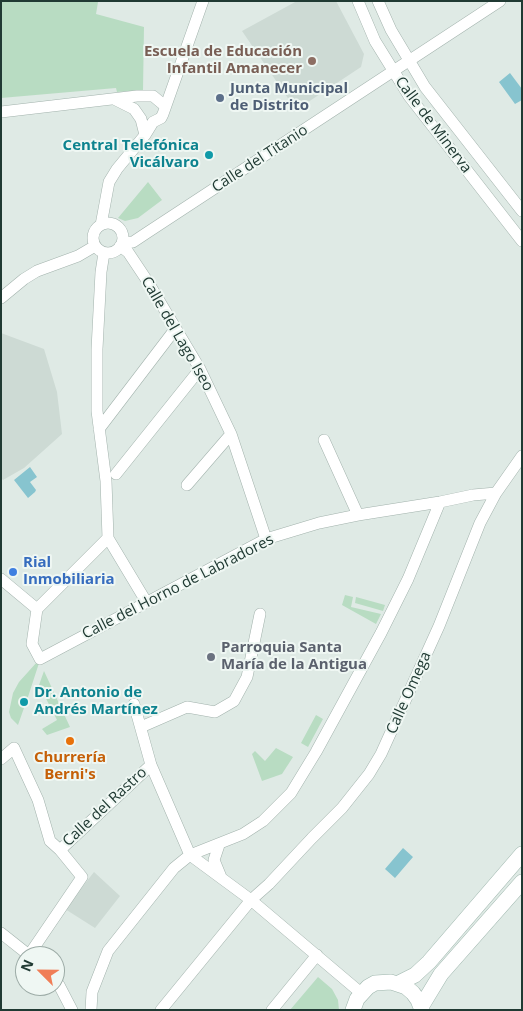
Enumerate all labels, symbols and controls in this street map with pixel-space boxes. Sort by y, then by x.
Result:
place label: Escuela de Educación Infantil Amanecer [144,43,302,78]
marker: Escuela de Educación Infantil Amanecer [306,55,318,67]
street label: Calle de Minerva [391,73,475,177]
place label: Junta Municipal de Distrito [230,80,348,115]
marker: Junta Municipal de Distrito [214,92,226,104]
street label: Calle del Titanio [209,121,311,197]
place label: Central Telefónica Vicálvaro [63,137,199,172]
marker: Central Telefónica Vicálvaro [203,149,215,161]
street label: Calle del Lago Iseo [137,274,217,394]
street label: Calle del Horno de Labradores [79,531,277,643]
place label: Rial Inmobiliaria [23,554,115,589]
marker: Rial Inmobiliaria [7,566,19,578]
place label: Parroquia Santa María de la Antigua [221,639,367,674]
street label: Calle Omega [383,649,435,737]
marker: Parroquia Santa María de la Antigua [205,651,217,663]
place label: Dr. Antonio de Andrés Martínez [34,684,158,719]
marker: Dr. Antonio de Andrés Martínez [18,696,30,708]
marker: Churrería Berni's [64,735,76,747]
place label: Churrería Berni's [34,749,106,784]
street label: Calle del Rastro [59,764,151,850]
north arrow [15,946,65,996]
text: N [16,956,38,974]

